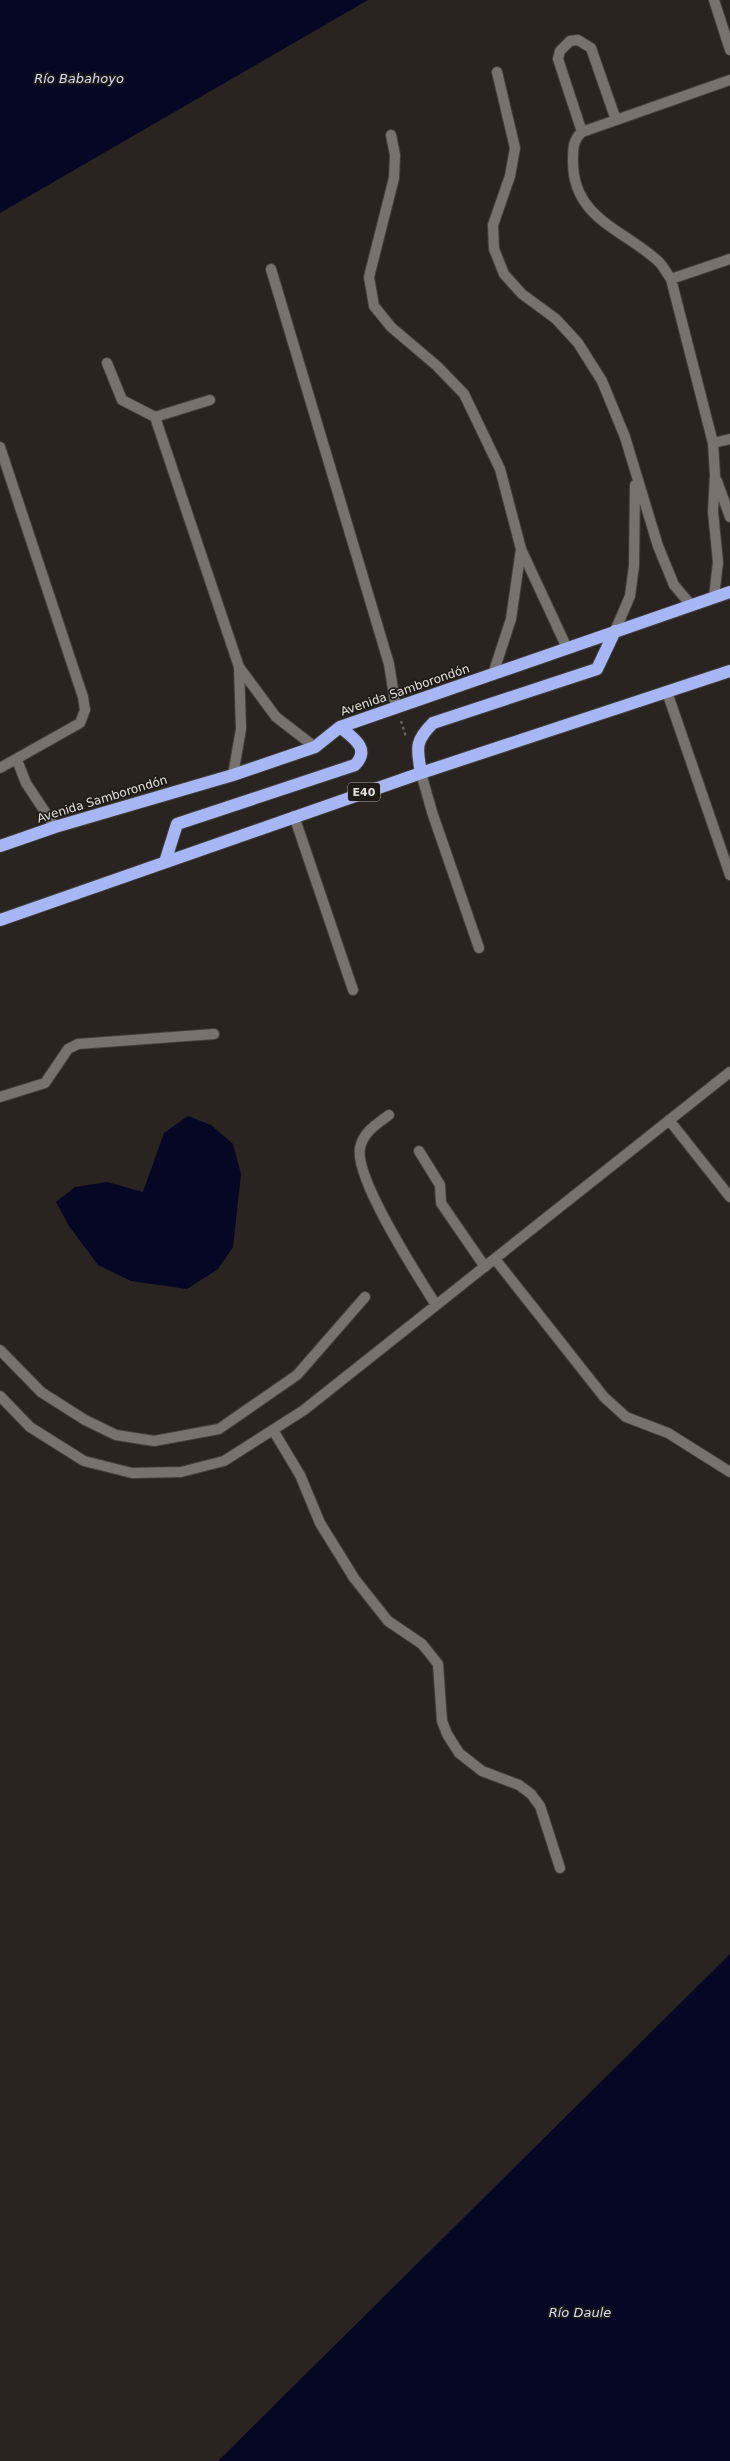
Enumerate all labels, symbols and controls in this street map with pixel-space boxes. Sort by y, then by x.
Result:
water label: Río Babahoyo [34,71,124,86]
street label: Avenida Samborondón [339,661,471,719]
street label: Avenida Samborondón [35,772,169,826]
road number: E40 [348,783,380,801]
water label: Río Daule [549,2305,611,2320]

